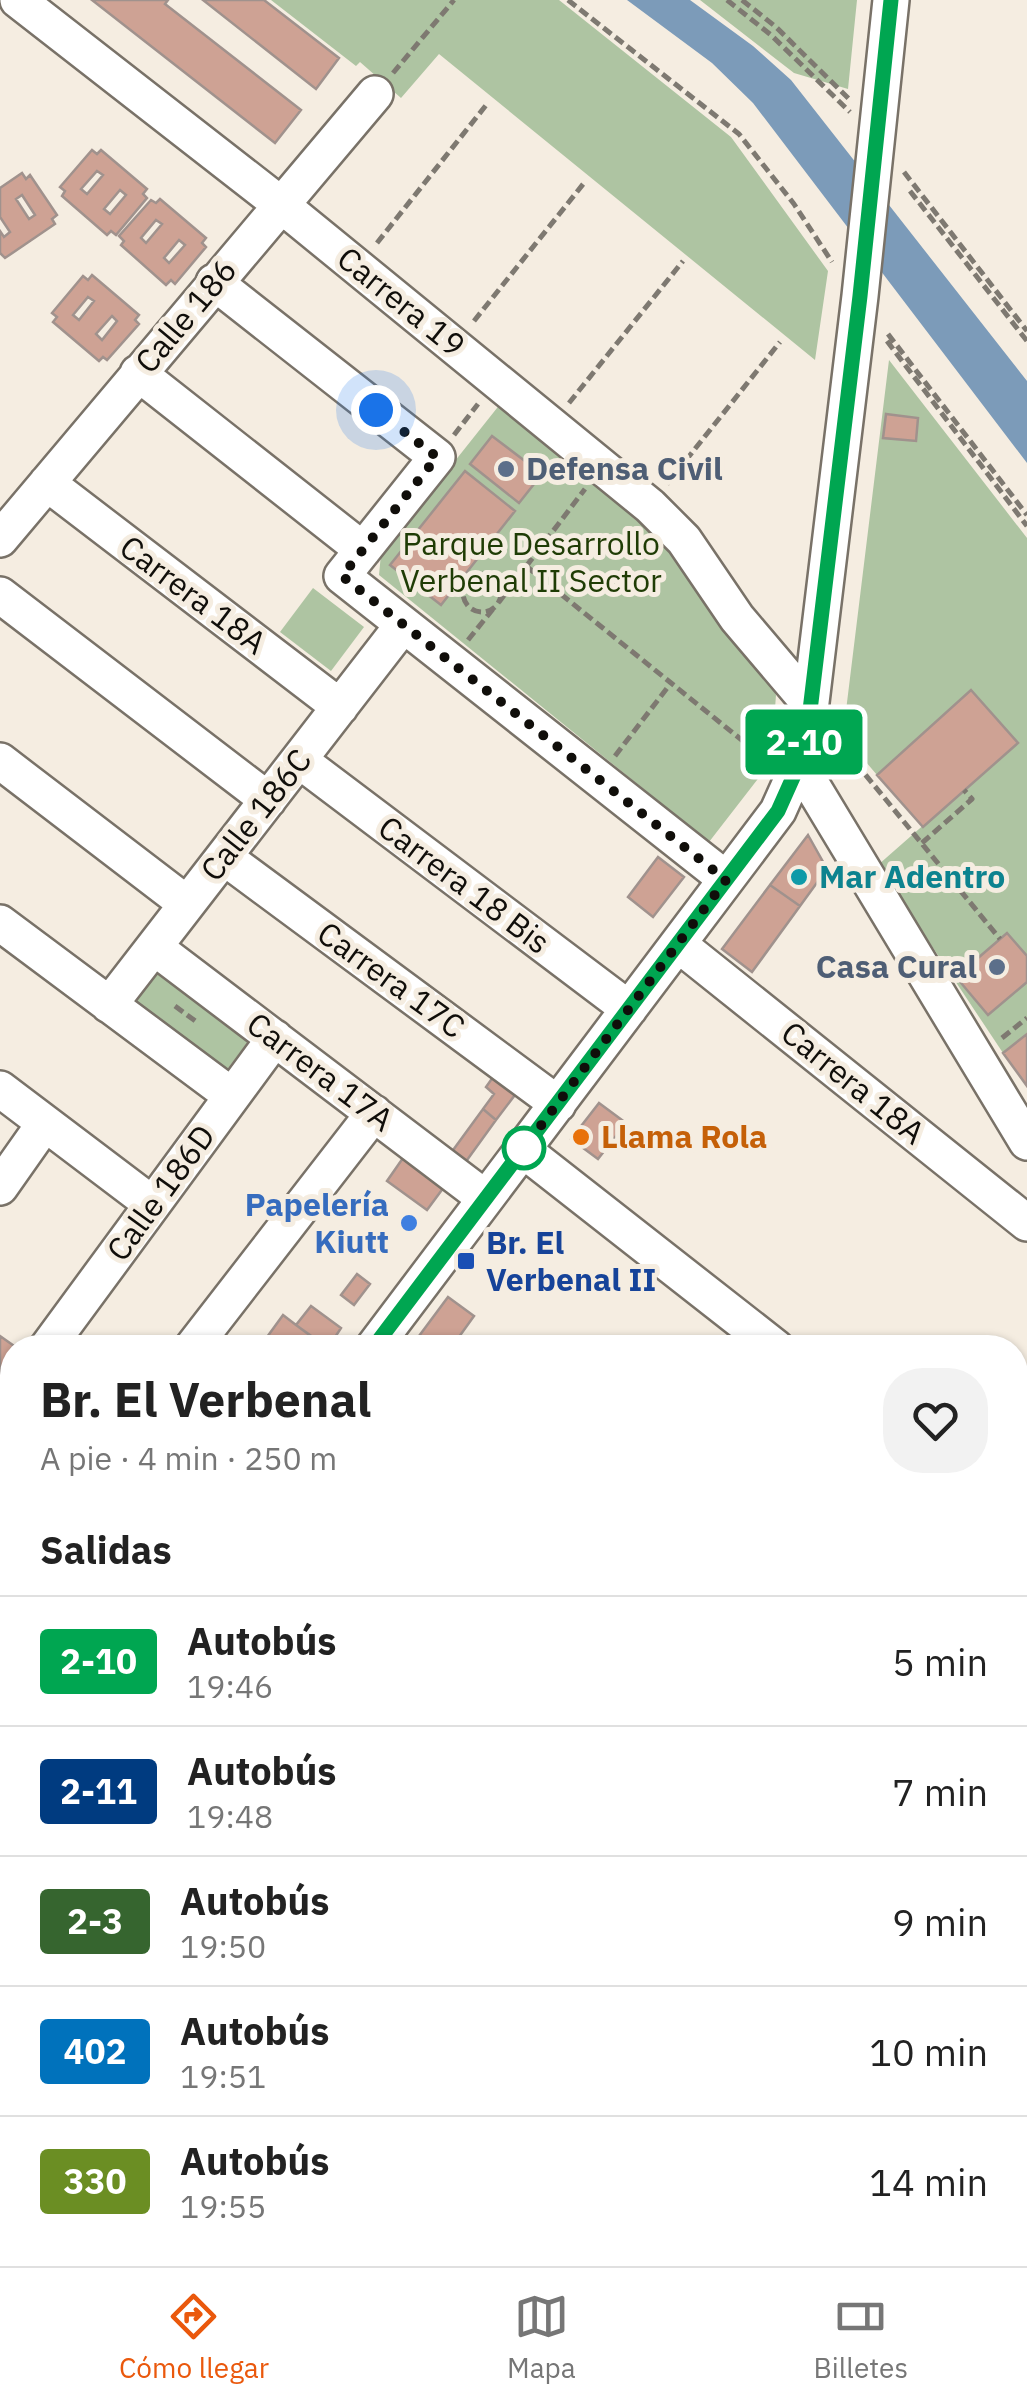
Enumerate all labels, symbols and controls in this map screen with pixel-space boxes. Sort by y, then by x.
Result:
street label: Carrera 19 [329,237,474,366]
street label: Calle 186 [125,249,245,381]
your location [351,385,401,435]
place label: Defensa Civil [526,447,723,489]
marker: Defensa Civil [495,458,517,480]
park label: Parque Desarrollo Verbenal II Sector [400,522,662,601]
street label: Carrera 18A [112,525,275,663]
line badge: 2-10 [734,710,874,774]
text: 2-10 [765,719,843,765]
street label: Calle 186C [190,740,320,889]
street label: Carrera 18 Bis [370,806,559,963]
place label: Mar Adentro [819,855,1005,897]
marker: Mar Adentro [788,866,810,888]
street label: Carrera 17C [310,912,474,1047]
place label: Casa Cural [816,945,977,987]
marker: Casa Cural [986,956,1008,978]
street label: Carrera 17A [239,1002,402,1140]
street label: Carrera 18A [773,1011,934,1153]
place label: Llama Rola [601,1115,767,1157]
street label: Calle 186D [97,1116,224,1269]
marker: Llama Rola [570,1126,592,1148]
unlabelled marker [503,1127,545,1169]
place label: Papelería Kiutt [245,1183,389,1262]
marker: Papelería Kiutt [398,1212,420,1234]
place label: Br. El Verbenal II [486,1221,656,1300]
marker: Br. El Verbenal II [455,1250,477,1272]
text: Br. El Verbenal [40,1368,371,1430]
button: heart [883,1368,988,1473]
text: A pie · 4 min · 250 m [40,1437,337,1479]
text: Salidas [40,1525,172,1574]
text: Autobús [187,1616,337,1665]
text: 5 min [892,1637,988,1686]
text: 2-10 [60,1638,137,1684]
text: 19:46 [187,1665,273,1707]
text: Autobús [187,1746,337,1795]
text: 7 min [892,1767,988,1816]
text: 2-11 [60,1768,137,1814]
text: 19:48 [187,1795,273,1837]
text: Autobús [180,1876,329,1925]
text: 9 min [892,1897,988,1946]
text: 2-3 [67,1898,123,1944]
text: 19:50 [180,1925,266,1967]
text: Autobús [180,2006,329,2055]
text: 10 min [869,2027,988,2076]
text: 402 [63,2028,127,2074]
text: 19:51 [180,2055,266,2097]
text: Autobús [180,2136,329,2185]
text: 14 min [869,2157,988,2206]
text: 330 [63,2158,127,2204]
text: 19:55 [180,2185,266,2227]
tab: Cómo llegar [119,2289,269,2386]
tab: Mapa [507,2289,576,2386]
tab: Billetes [814,2289,908,2386]

